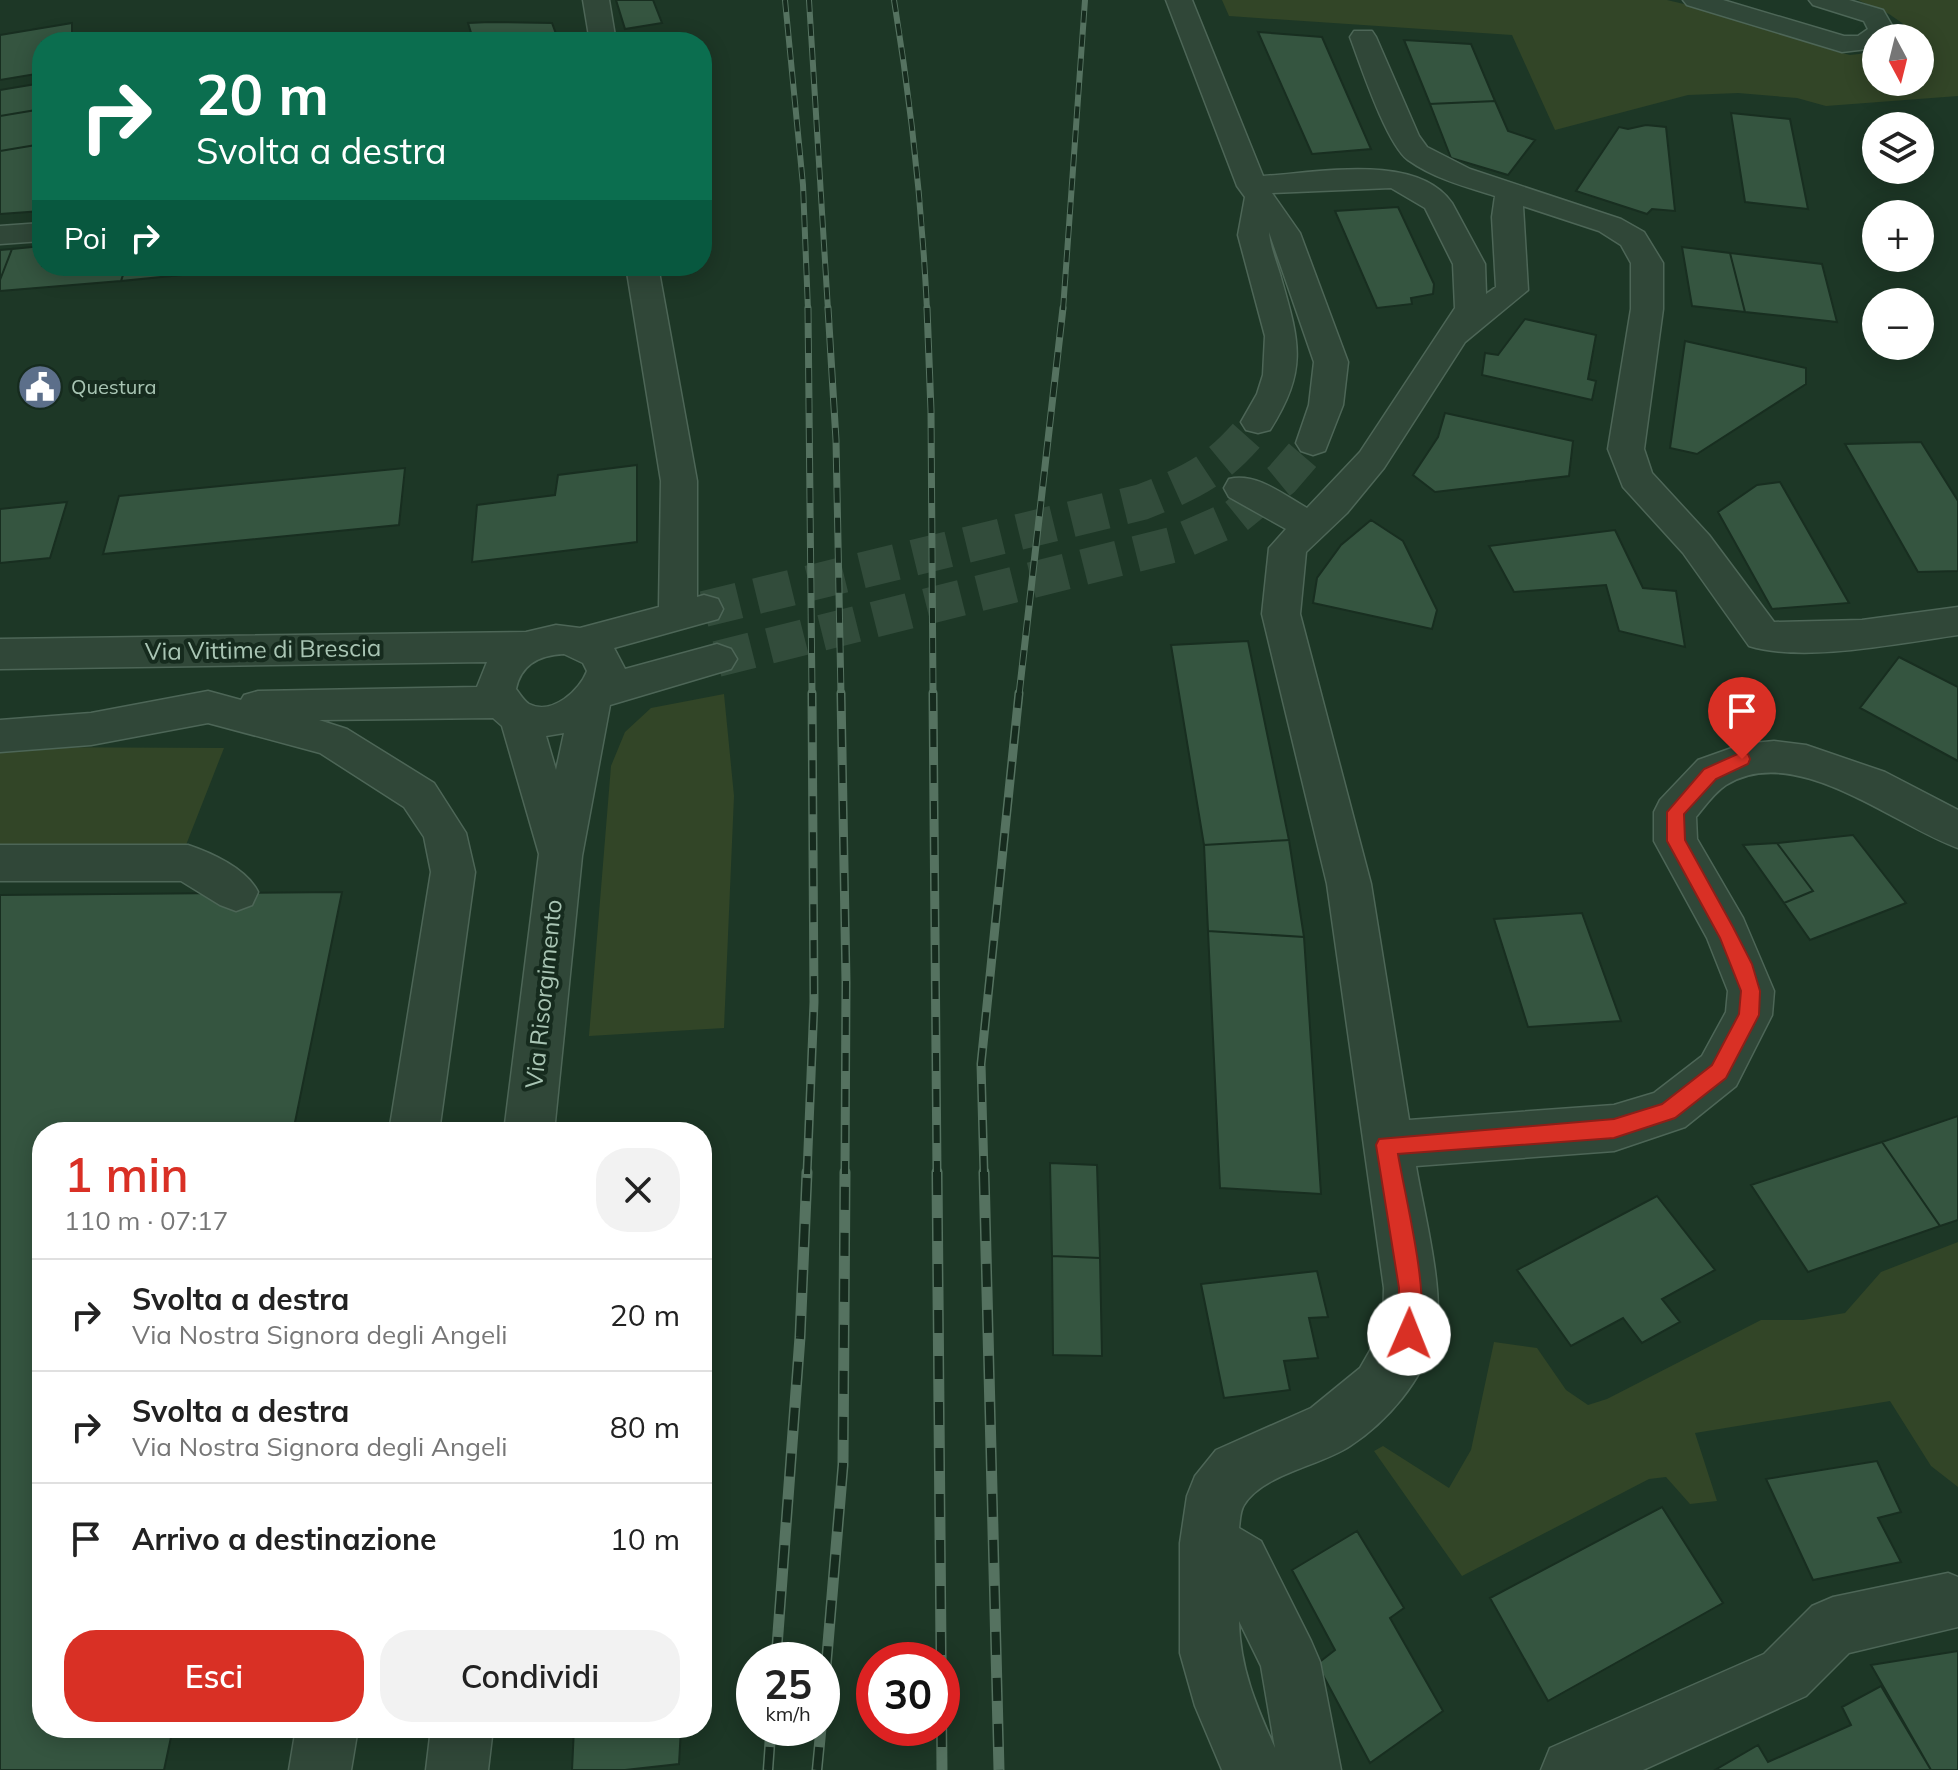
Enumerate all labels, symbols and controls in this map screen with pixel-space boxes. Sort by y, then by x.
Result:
north arrow [1862,24,1934,96]
map controls [1862,24,1934,360]
text: 20 m [196,59,329,129]
icon: right [64,64,168,168]
button: layers [1862,112,1934,184]
text: Svolta a destra [196,128,447,173]
button: + [1862,200,1934,272]
icon: right [123,216,167,260]
text: Poi [64,219,107,257]
button: − [1862,288,1934,360]
public building icon: Questura [16,363,64,411]
place label: Questura [71,374,156,399]
street label: Via Vittime di Brescia [145,632,381,666]
pin [1708,677,1776,759]
icon: arrive [1720,689,1764,733]
street label: Via Risorgimento [518,898,568,1090]
text: 1 min [64,1144,189,1204]
button: close [596,1148,680,1232]
text: 110 m · 07:17 [64,1204,228,1237]
text: Svolta a destra [132,1280,349,1318]
position arrow [1367,1292,1451,1376]
icon: right [64,1293,108,1337]
text: 20 m [610,1296,680,1334]
text: Via Nostra Signora degli Angeli [132,1318,508,1351]
text: Svolta a destra [132,1392,349,1430]
icon: right [64,1405,108,1449]
text: 80 m [610,1408,680,1446]
text: Via Nostra Signora degli Angeli [132,1430,508,1463]
icon: arrive [64,1517,108,1561]
text: Arrivo a destinazione [132,1520,436,1558]
text: 10 m [610,1520,680,1558]
button: Esci [64,1630,364,1722]
button: Condividi [380,1630,680,1722]
speed limit sign: 30 [856,1642,960,1746]
text: 25 [764,1659,812,1709]
text: km/h [765,1701,811,1726]

